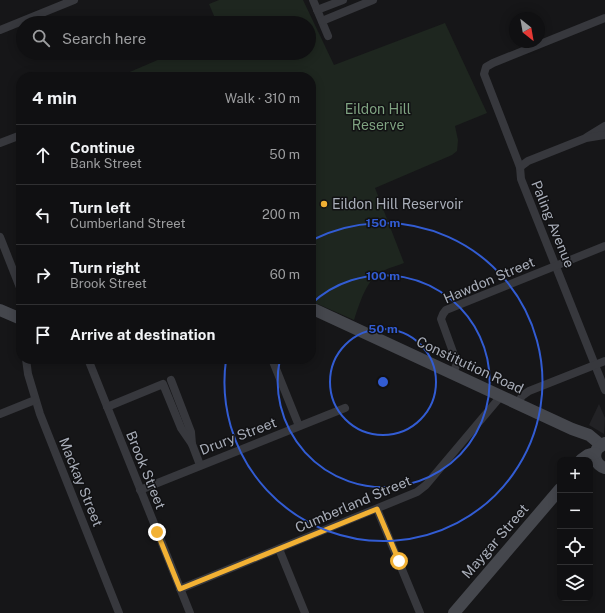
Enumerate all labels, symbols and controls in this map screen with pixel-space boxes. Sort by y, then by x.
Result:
north arrow [509,12,545,48]
search box [16,16,316,60]
icon: search [30,27,52,49]
text: Search here [62,30,146,47]
text: 4 min [32,88,77,108]
text: Walk · 310 m [225,91,300,106]
park label: Eildon Hill Reserve [345,101,411,133]
text: Continue [70,139,135,156]
icon: ahead [32,144,54,166]
text: 50 m [269,147,300,162]
text: Bank Street [70,156,142,171]
street label: Paling Avenue [528,178,578,270]
place label: Eildon Hill Reservoir [332,196,463,212]
text: Turn left [70,199,131,216]
marker: Eildon Hill Reservoir [319,199,329,209]
icon: left [32,204,54,226]
text: 200 m [262,207,300,222]
text: Cumberland Street [70,216,185,231]
text: 150 m [366,216,400,230]
street label: Hawdon Street [441,254,537,306]
text: Turn right [70,259,140,276]
icon: right [32,264,54,286]
text: 60 m [270,267,300,282]
text: 100 m [366,269,400,283]
text: Brook Street [70,276,147,291]
text: 50 m [368,322,398,336]
icon: arrive [32,324,54,346]
text: Arrive at destination [70,326,215,343]
street label: Constitution Road [414,333,526,397]
centre of rings [376,375,390,389]
street label: Drury Street [197,414,279,458]
street label: Brook Street [123,429,169,511]
street label: Mackay Street [56,435,106,529]
map controls [557,457,593,601]
button: + [557,457,593,493]
street label: Cumberland Street [293,472,413,536]
button: − [557,493,593,529]
street label: Maygar Street [458,501,532,581]
route end [148,523,166,541]
button: locate [557,529,593,565]
route start [390,552,408,570]
button: layers [557,565,593,601]

